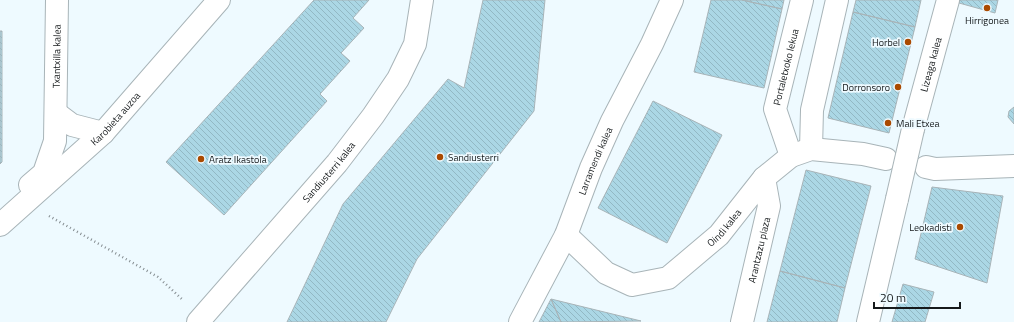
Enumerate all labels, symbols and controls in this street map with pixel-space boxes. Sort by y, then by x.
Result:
marker: Hirrigonea [982,3,992,13]
place label: Hirrigonea [965,13,1009,28]
street label: Txantxilla kalea [49,24,65,88]
street label: Portaletxoko lekua [769,27,803,107]
place label: Horbel [872,35,900,50]
street label: Lizeaga kalea [916,35,946,94]
marker: Horbel [903,37,913,47]
place label: Dorronsoro [842,80,890,95]
marker: Dorronsoro [893,82,903,92]
street label: Karobieta auzoa [87,89,144,149]
place label: Mali Etxea [896,116,940,131]
marker: Mali Etxea [883,118,893,128]
street label: Larramendi kalea [575,125,616,197]
street label: Sandiusterri kalea [299,139,359,206]
place label: Sandiusterri [448,150,499,165]
place label: Aratz Ikastola [209,152,267,167]
marker: Sandiusterri [435,152,445,162]
marker: Aratz Ikastola [196,154,206,164]
street label: Oindi kalea [704,206,745,250]
street label: Arantzazu plaza [744,216,774,284]
place label: Leokadisti [909,220,952,235]
marker: Leokadisti [955,222,965,232]
scale bar [874,284,960,310]
text: 20 m [880,288,906,307]

